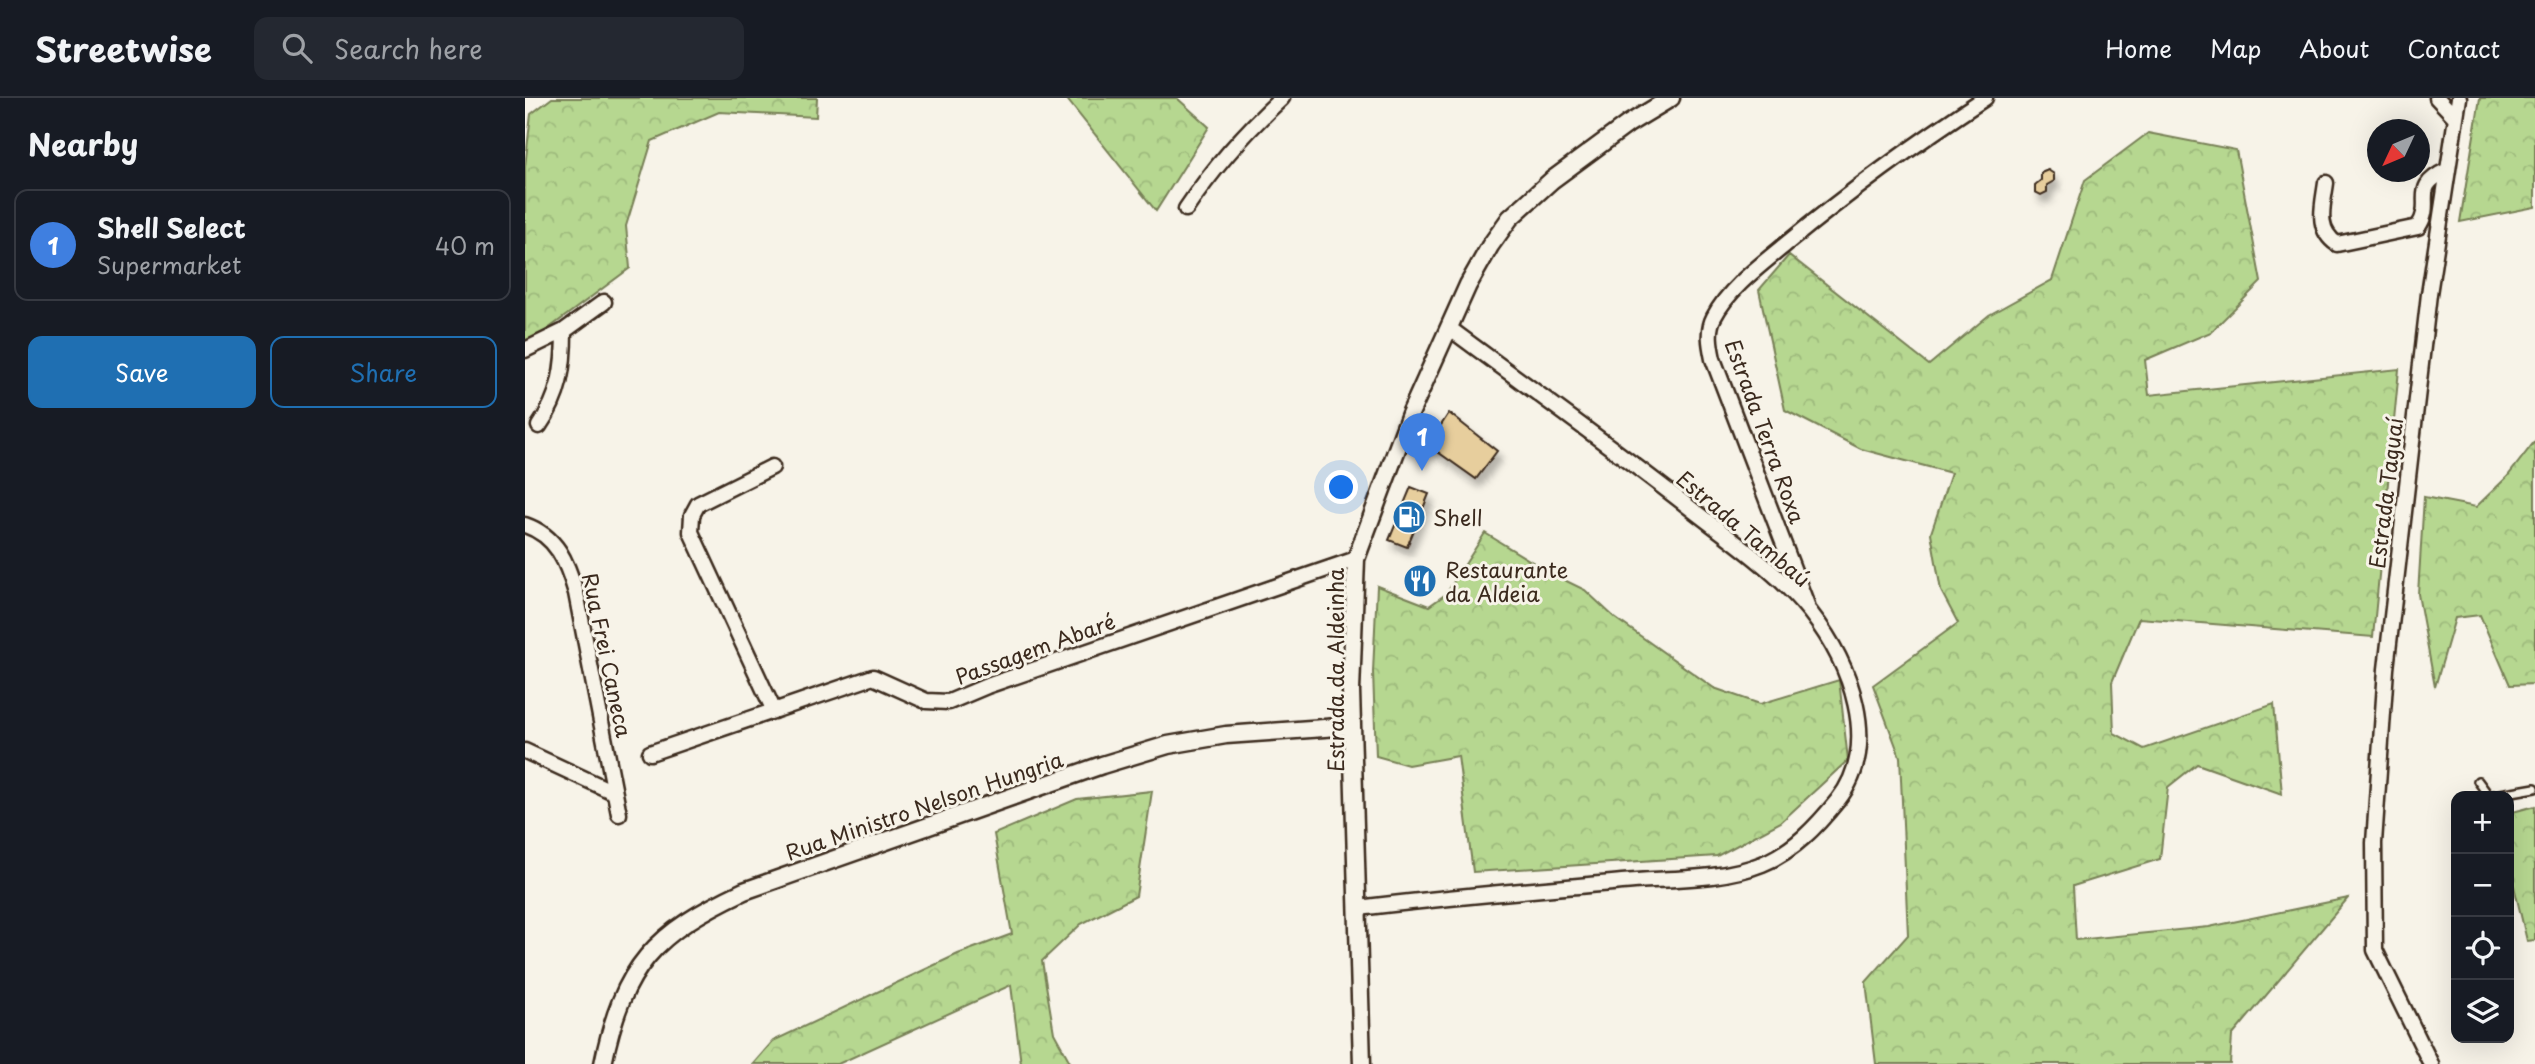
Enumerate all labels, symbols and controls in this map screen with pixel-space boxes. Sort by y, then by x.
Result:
search box [254,17,744,80]
text: Streetwise [35,23,212,73]
icon: search [278,29,316,67]
text: Search here [334,29,483,68]
text: Home [2105,30,2172,66]
text: Map [2210,30,2261,66]
text: About [2299,30,2369,66]
text: Contact [2407,30,2500,66]
north arrow [2367,119,2430,182]
text: Nearby [28,121,138,166]
text: Shell Select [97,208,246,247]
text: 1 [48,228,59,263]
text: 40 m [435,228,495,263]
text: Supermarket [97,247,241,282]
street label: Estrada Terra Roxa [1718,334,1814,528]
button: Save [28,336,256,408]
button: Share [270,336,497,408]
pin: 1 [1399,413,1445,471]
street label: Estrada Taguaí [2360,416,2410,570]
street label: Estrada Tambaú [1670,462,1818,594]
your location [1324,470,1358,504]
fuel station icon: Shell [1390,498,1428,536]
place label: Shell [1433,501,1482,533]
place label: Restaurante da Aldeia [1445,553,1568,609]
restaurant icon: Restaurante da Aldeia [1401,562,1439,600]
street label: Estrada da Aldeinha [1319,568,1351,772]
street label: Rua Frei Caneca [575,570,641,741]
street label: Passagem Abaré [951,604,1119,692]
street label: Rua Ministro Nelson Hungria [781,742,1068,868]
map controls [2451,791,2514,1043]
button: + [2451,791,2514,854]
button: − [2451,854,2514,917]
button: locate [2451,917,2514,980]
button: layers [2451,980,2514,1043]

